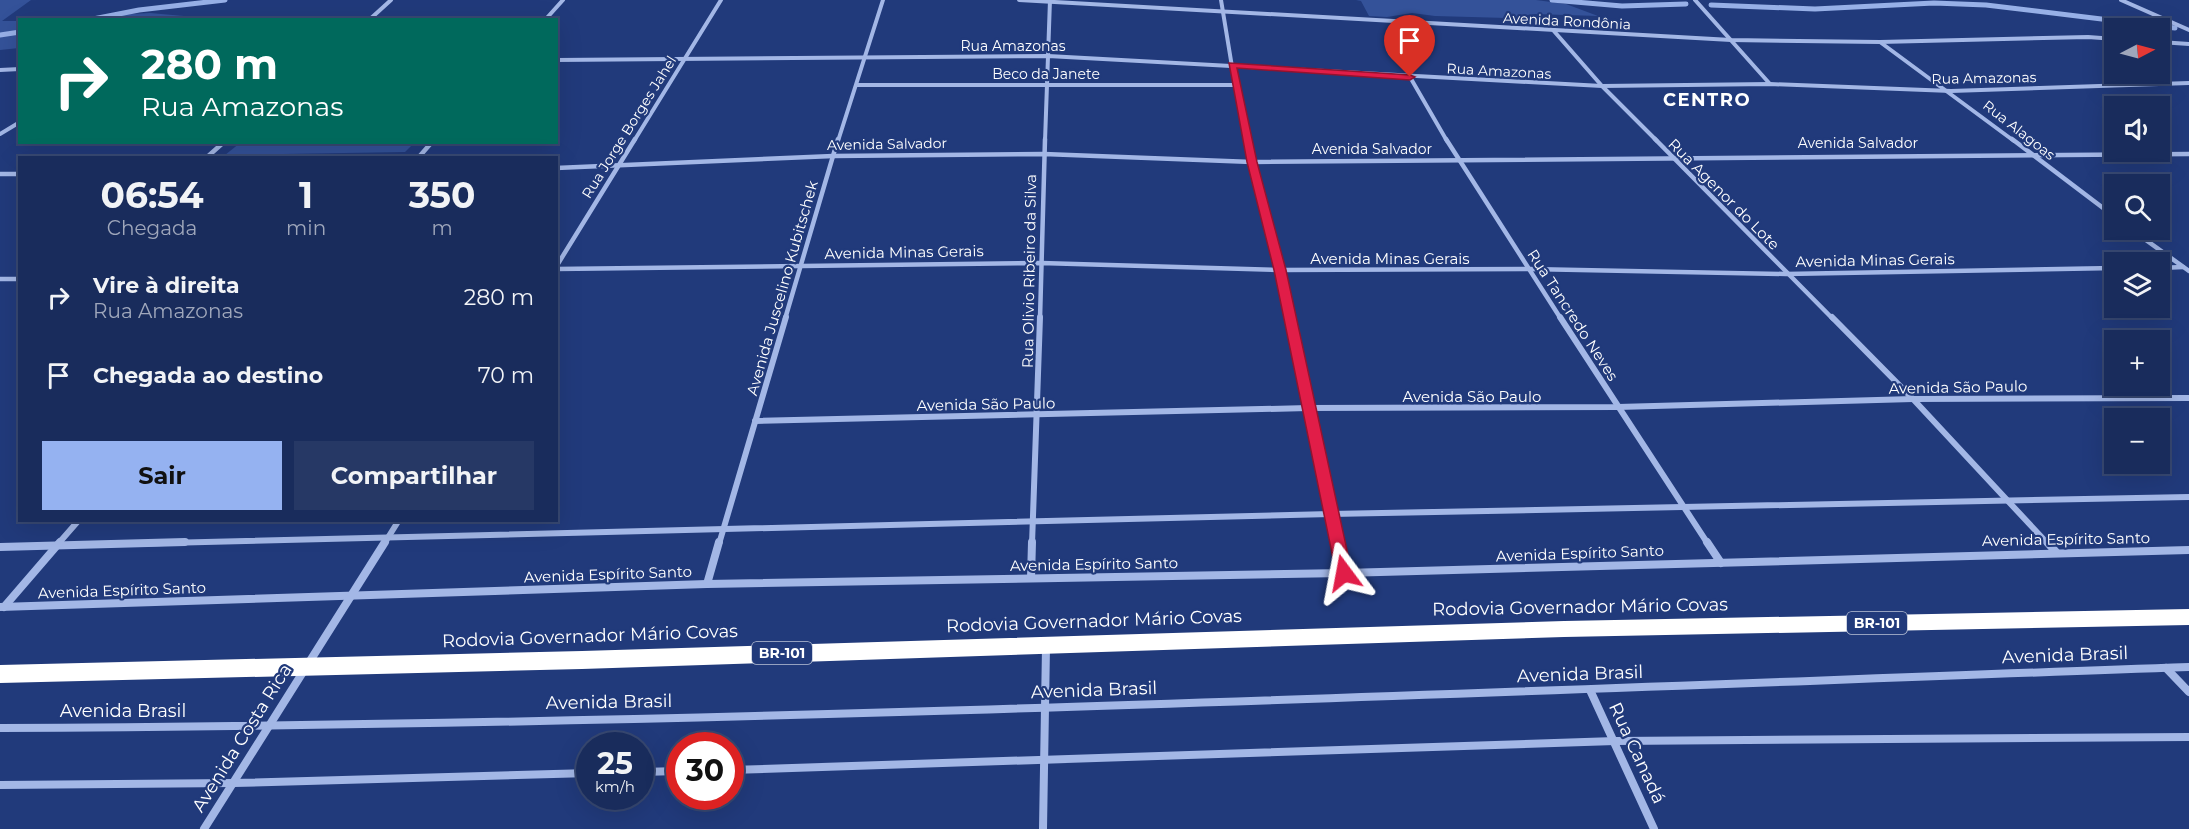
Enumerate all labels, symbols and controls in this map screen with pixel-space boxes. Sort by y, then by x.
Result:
street label: Avenida Rondônia [1502,9,1632,33]
pin [1384,15,1435,77]
north arrow [2104,18,2170,84]
map controls [2104,18,2170,474]
icon: arrive [1393,24,1426,57]
street label: Rua Amazonas [961,37,1066,55]
text: 280 m [141,38,278,90]
icon: right [42,42,120,120]
street label: Rua Jorge Borges Jahel [578,52,680,202]
street label: Rua Amazonas [1446,59,1552,83]
street label: Beco da Janete [992,65,1100,83]
street label: Rua Amazonas [1931,68,2037,88]
district label: CENTRO [1663,89,1751,111]
text: Rua Amazonas [141,90,343,123]
street label: Rua Alagoas [1979,96,2059,164]
button: sound [2104,96,2170,162]
street label: Avenida Salvador [827,134,948,154]
street label: Rua Agenor do Lote [1664,134,1784,254]
street label: Avenida Salvador [1798,134,1919,152]
street label: Avenida Salvador [1312,140,1433,158]
text: 06:54 [101,173,204,217]
text: 1 [299,173,313,217]
text: 350 [409,173,476,217]
street label: Rua Olivio Ribeiro da Silva [1018,174,1040,368]
button: search [2104,174,2170,240]
street label: Avenida Juscelino Kubitschek [742,178,822,398]
text: Chegada [107,216,197,240]
text: min [286,216,326,240]
text: m [431,216,453,240]
street label: Avenida Minas Gerais [824,241,984,263]
street label: Rua Tancredo Neves [1523,246,1623,384]
street label: Avenida Minas Gerais [1310,249,1470,268]
street label: Avenida Minas Gerais [1795,249,1955,271]
button: layers [2104,252,2170,318]
text: Vire à direita [93,272,240,299]
icon: right [42,281,75,314]
text: 280 m [464,284,534,311]
text: Rua Amazonas [93,299,243,323]
button: + [2104,330,2170,396]
icon: arrive [42,359,75,392]
text: Chegada ao destino [93,362,323,389]
text: 70 m [478,362,534,389]
street label: Avenida São Paulo [1888,376,2028,398]
street label: Avenida São Paulo [1403,387,1541,406]
street label: Avenida São Paulo [916,393,1056,415]
button: − [2104,408,2170,474]
button: Sair [42,441,282,510]
button: Compartilhar [294,441,534,510]
street label: Avenida Espírito Santo [1982,528,2150,550]
position arrow [1312,541,1376,605]
street label: Avenida Espírito Santo [1496,541,1664,565]
street label: Avenida Espírito Santo [1010,553,1178,575]
street label: Avenida Espírito Santo [524,562,692,586]
street label: Avenida Espírito Santo [38,578,206,602]
street label: Rodovia Governador Mário Covas [1432,593,1728,621]
street label: Rodovia Governador Mário Covas [946,605,1242,637]
road number: BR-101 [1847,612,1907,634]
street label: Rodovia Governador Mário Covas [442,620,738,652]
road number: BR-101 [752,642,812,664]
street label: Avenida Brasil [2001,642,2129,668]
street label: Avenida Costa Rica [187,660,297,816]
street label: Avenida Brasil [1516,661,1644,687]
street label: Avenida Brasil [1030,677,1158,703]
street label: Avenida Brasil [546,690,672,714]
street label: Rua Canadá [1604,699,1670,807]
street label: Avenida Brasil [60,700,186,722]
speed limit sign: 30 [666,732,744,810]
text: 25 [597,745,633,782]
text: km/h [595,777,635,796]

